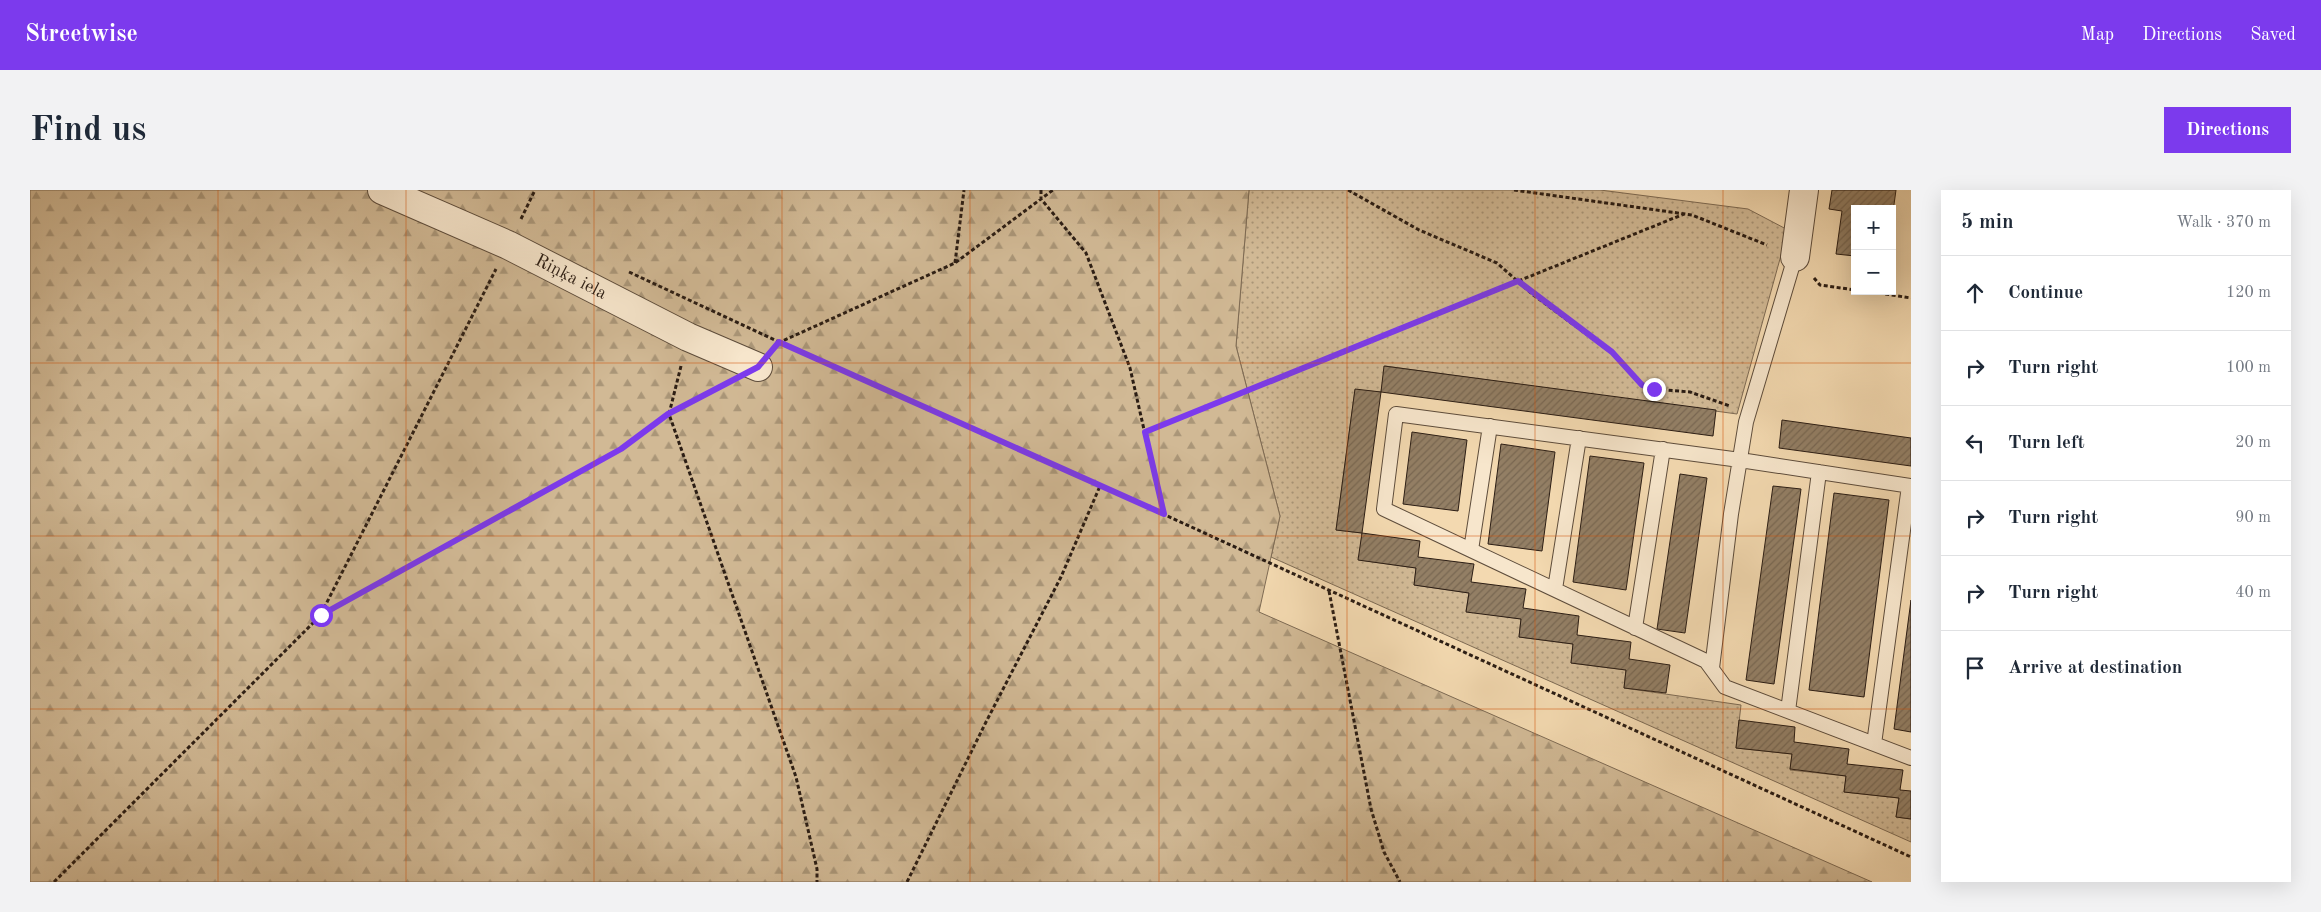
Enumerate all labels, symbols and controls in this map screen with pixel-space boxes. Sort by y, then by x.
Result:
text: Streetwise [25,23,138,47]
text: Map [2081,26,2114,44]
text: Directions [2142,26,2222,44]
text: Saved [2250,26,2296,44]
button: Directions [2164,107,2291,153]
text: Find us [30,113,146,148]
map controls [1851,205,1896,295]
button: + [1851,205,1896,250]
text: 5 min [1961,212,2014,233]
text: Walk · 370 m [2176,215,2271,231]
button: − [1851,250,1896,295]
street label: Riņķa iela [532,251,610,303]
icon: ahead [1961,279,1989,307]
text: Continue [2008,284,2083,303]
text: 120 m [2226,285,2271,301]
icon: right [1961,354,1989,382]
text: Turn right [2008,359,2098,378]
text: 100 m [2226,360,2271,376]
route end [1643,378,1666,401]
icon: left [1961,429,1989,457]
text: Turn left [2008,434,2085,453]
text: 20 m [2235,435,2271,451]
icon: right [1961,504,1989,532]
text: Turn right [2008,509,2098,528]
text: 90 m [2235,510,2271,526]
icon: right [1961,579,1989,607]
text: Turn right [2008,584,2098,603]
text: 40 m [2235,585,2271,601]
route start [310,604,333,627]
icon: arrive [1961,654,1989,682]
text: Arrive at destination [2008,659,2182,678]

